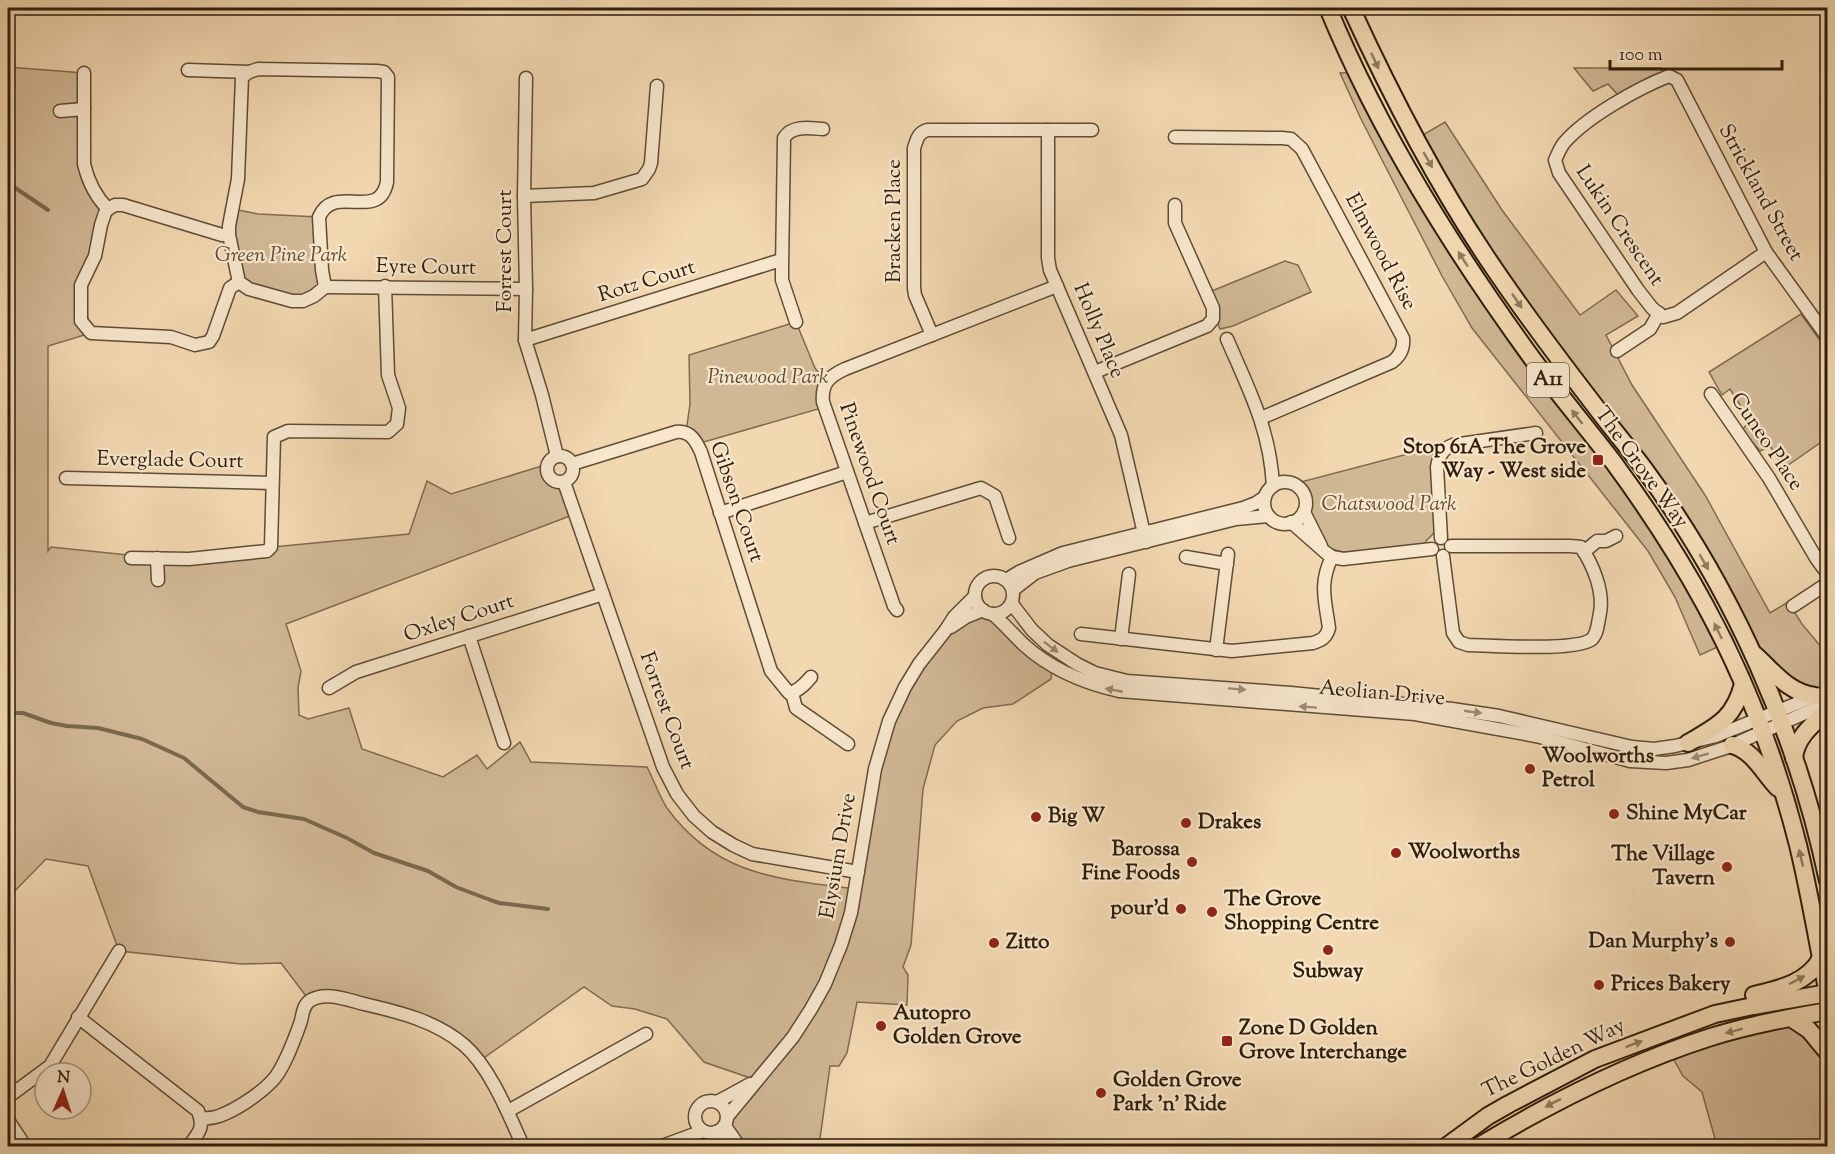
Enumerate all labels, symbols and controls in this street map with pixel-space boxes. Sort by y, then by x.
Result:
scale bar [1610,33,1782,71]
text: 100 m [1619,43,1663,69]
one-way arrow [1371,52,1380,69]
street label: Strickland Street [1710,119,1810,267]
one-way arrow [1423,152,1433,169]
street label: Bracken Place [880,159,910,283]
street label: Lukin Crescent [1567,159,1671,293]
street label: Elmwood Rise [1337,188,1423,316]
street label: Forrest Court [491,189,521,313]
park label: Green Pine Park [215,241,348,271]
one-way arrow [1457,250,1468,267]
street label: Eyre Court [376,252,476,284]
street label: Rotz Court [595,253,699,311]
street label: Holly Place [1064,279,1132,383]
one-way arrow [1511,293,1523,309]
park label: Pinewood Park [708,363,829,393]
road number: A11 [1527,363,1569,397]
street label: Cuneo Place [1722,387,1810,497]
street label: Pinewood Court [831,399,907,549]
street label: The Grove Way [1587,401,1696,535]
one-way arrow [1571,409,1583,424]
place label: Stop 61A The Grove Way - West side [1403,433,1586,487]
street label: Gibson Court [701,438,771,566]
street label: Everglade Court [96,445,244,477]
marker: Stop 61A The Grove Way - West side [1591,453,1605,467]
park label: Chatswood Park [1322,490,1457,520]
one-way arrow [1699,554,1709,571]
street label: Oxley Court [400,587,518,651]
one-way arrow [1714,623,1723,640]
one-way arrow [1043,640,1059,653]
street label: Forrest Court [631,648,701,774]
street label: Aeolian Drive [1318,674,1446,714]
one-way arrow [1104,685,1123,694]
one-way arrow [1228,685,1247,694]
one-way arrow [1299,702,1318,711]
one-way arrow [1464,707,1483,717]
place label: Woolworths Petrol [1542,742,1654,796]
one-way arrow [1691,752,1709,761]
marker: Woolworths Petrol [1523,762,1537,776]
street label: Elysium Drive [813,791,865,921]
place label: Shine MyCar [1626,799,1747,829]
place label: Big W [1048,802,1106,832]
marker: Shine MyCar [1607,807,1621,821]
place label: Drakes [1198,808,1261,838]
marker: Big W [1029,810,1043,824]
marker: Drakes [1179,816,1193,830]
place label: Barossa Fine Foods [1082,835,1180,889]
place label: Woolworths [1408,838,1520,868]
place label: The Village Tavern [1611,840,1716,894]
marker: Woolworths [1389,846,1403,860]
one-way arrow [1796,848,1805,867]
marker: Barossa Fine Foods [1185,855,1199,869]
marker: The Village Tavern [1720,860,1734,874]
place label: The Grove Shopping Centre [1224,885,1379,939]
place label: pour'd [1110,894,1169,924]
marker: pour'd [1174,902,1188,916]
marker: The Grove Shopping Centre [1205,905,1219,919]
place label: Dan Murphy's [1589,927,1718,957]
place label: Zitto [1006,928,1050,958]
marker: Dan Murphy's [1723,935,1737,949]
marker: Zitto [987,936,1001,950]
marker: Subway [1321,943,1335,957]
place label: Subway [1293,957,1364,987]
place label: Prices Bakery [1611,970,1731,1000]
one-way arrow [1789,975,1806,985]
marker: Prices Bakery [1592,978,1606,992]
place label: Autopro Golden Grove [893,999,1022,1053]
street label: The Golden Way [1477,1011,1631,1107]
place label: Zone D Golden Grove Interchange [1239,1014,1407,1068]
marker: Autopro Golden Grove [874,1019,888,1033]
one-way arrow [1725,1026,1743,1036]
marker: Zone D Golden Grove Interchange [1220,1034,1234,1048]
one-way arrow [1626,1039,1644,1049]
north arrow [33,1061,93,1121]
place label: Golden Grove Park 'n' Ride [1113,1066,1242,1120]
text: N [57,1067,71,1090]
marker: Golden Grove Park 'n' Ride [1094,1086,1108,1100]
one-way arrow [1545,1099,1562,1108]

